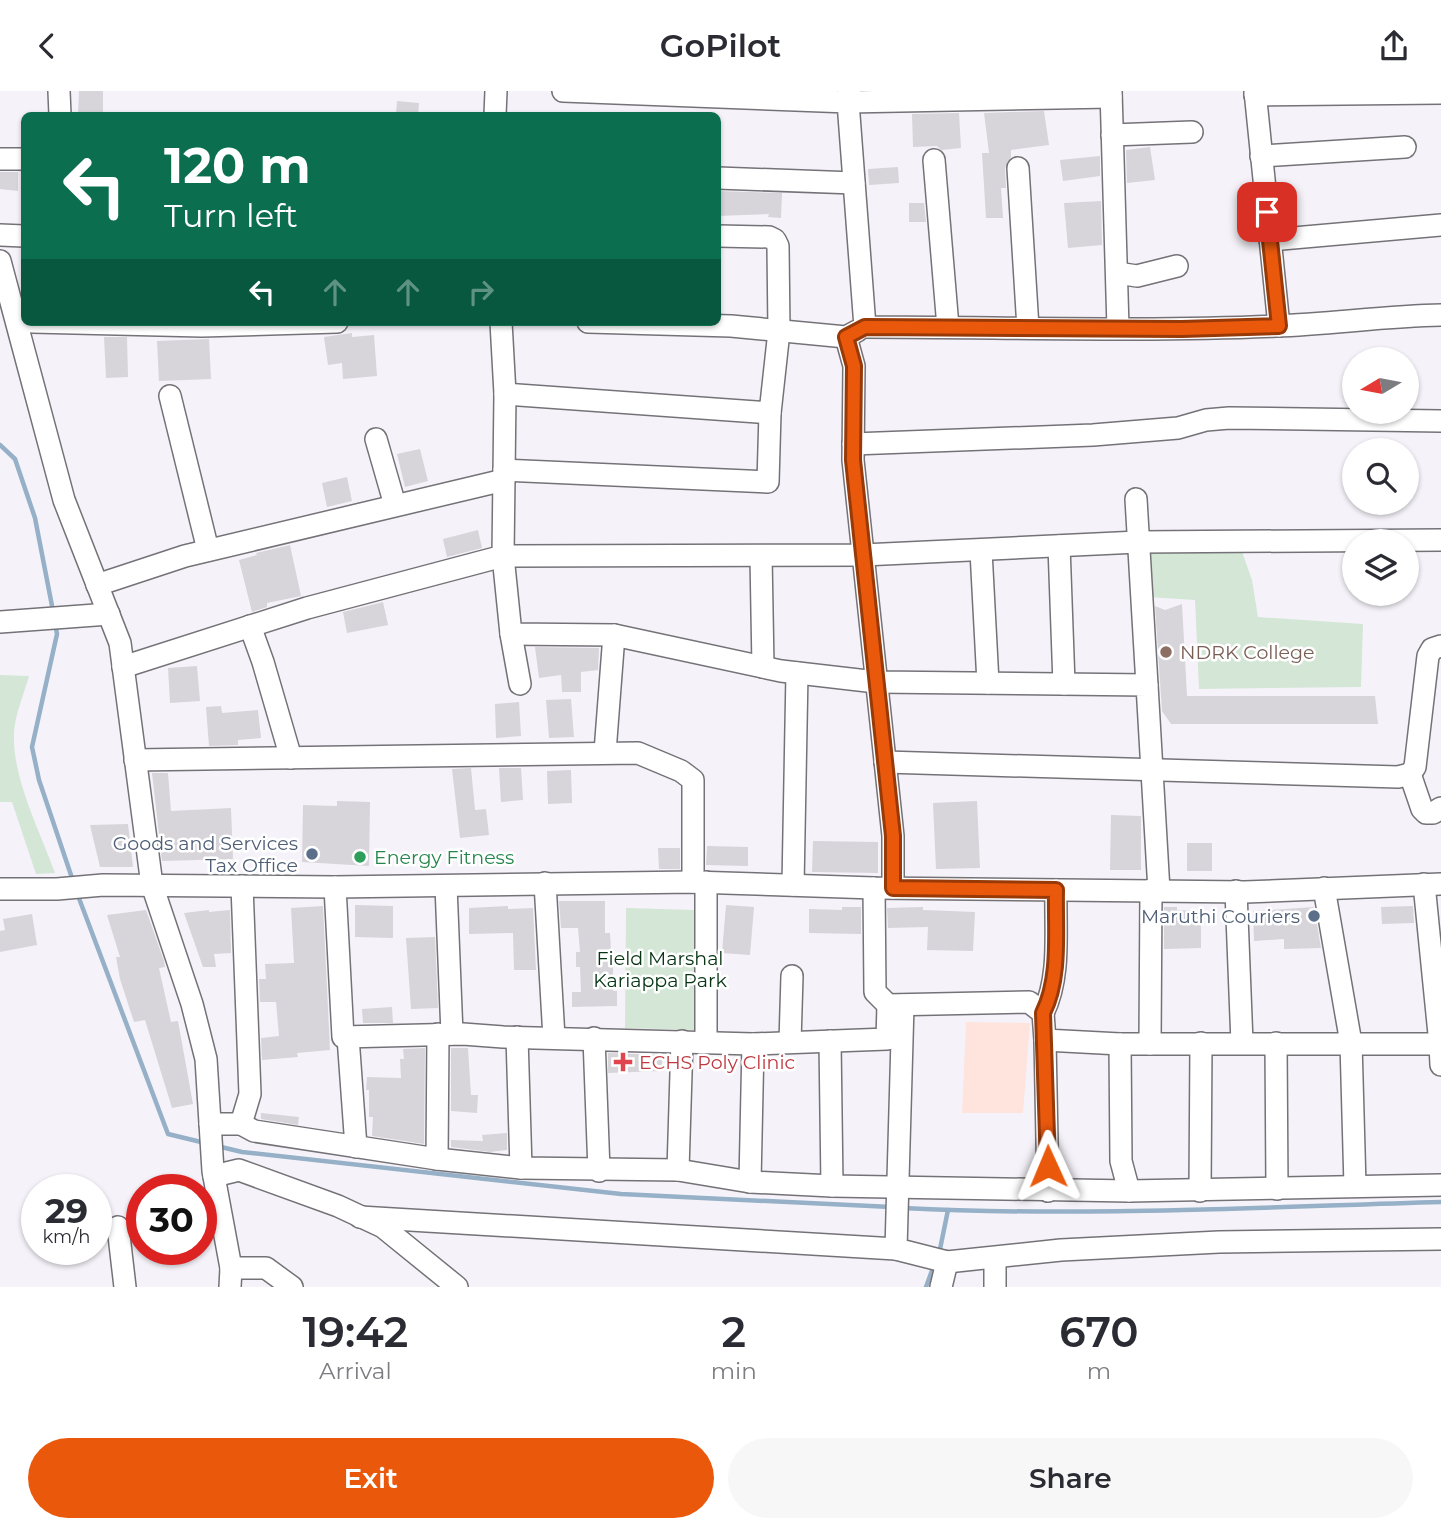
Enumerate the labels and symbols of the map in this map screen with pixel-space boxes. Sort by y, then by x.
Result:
pin [1237,182,1297,242]
north arrow [1342,347,1419,423]
place label: NDRK College [1180,641,1315,664]
marker: NDRK College [1158,644,1174,660]
place label: Goods and Services Tax Office [113,832,298,877]
marker: Goods and Services Tax Office [304,846,320,862]
place label: Energy Fitness [374,846,514,869]
marker: Energy Fitness [352,849,368,865]
place label: Maruthi Couriers [1141,905,1300,928]
marker: Maruthi Couriers [1306,908,1322,924]
park label: Field Marshal Kariappa Park [593,947,727,992]
place label: ECHS Poly Clinic [639,1051,795,1074]
marker: ECHS Poly Clinic [613,1052,633,1072]
position arrow [1011,1129,1085,1203]
speed limit sign: 30 [126,1174,217,1265]

